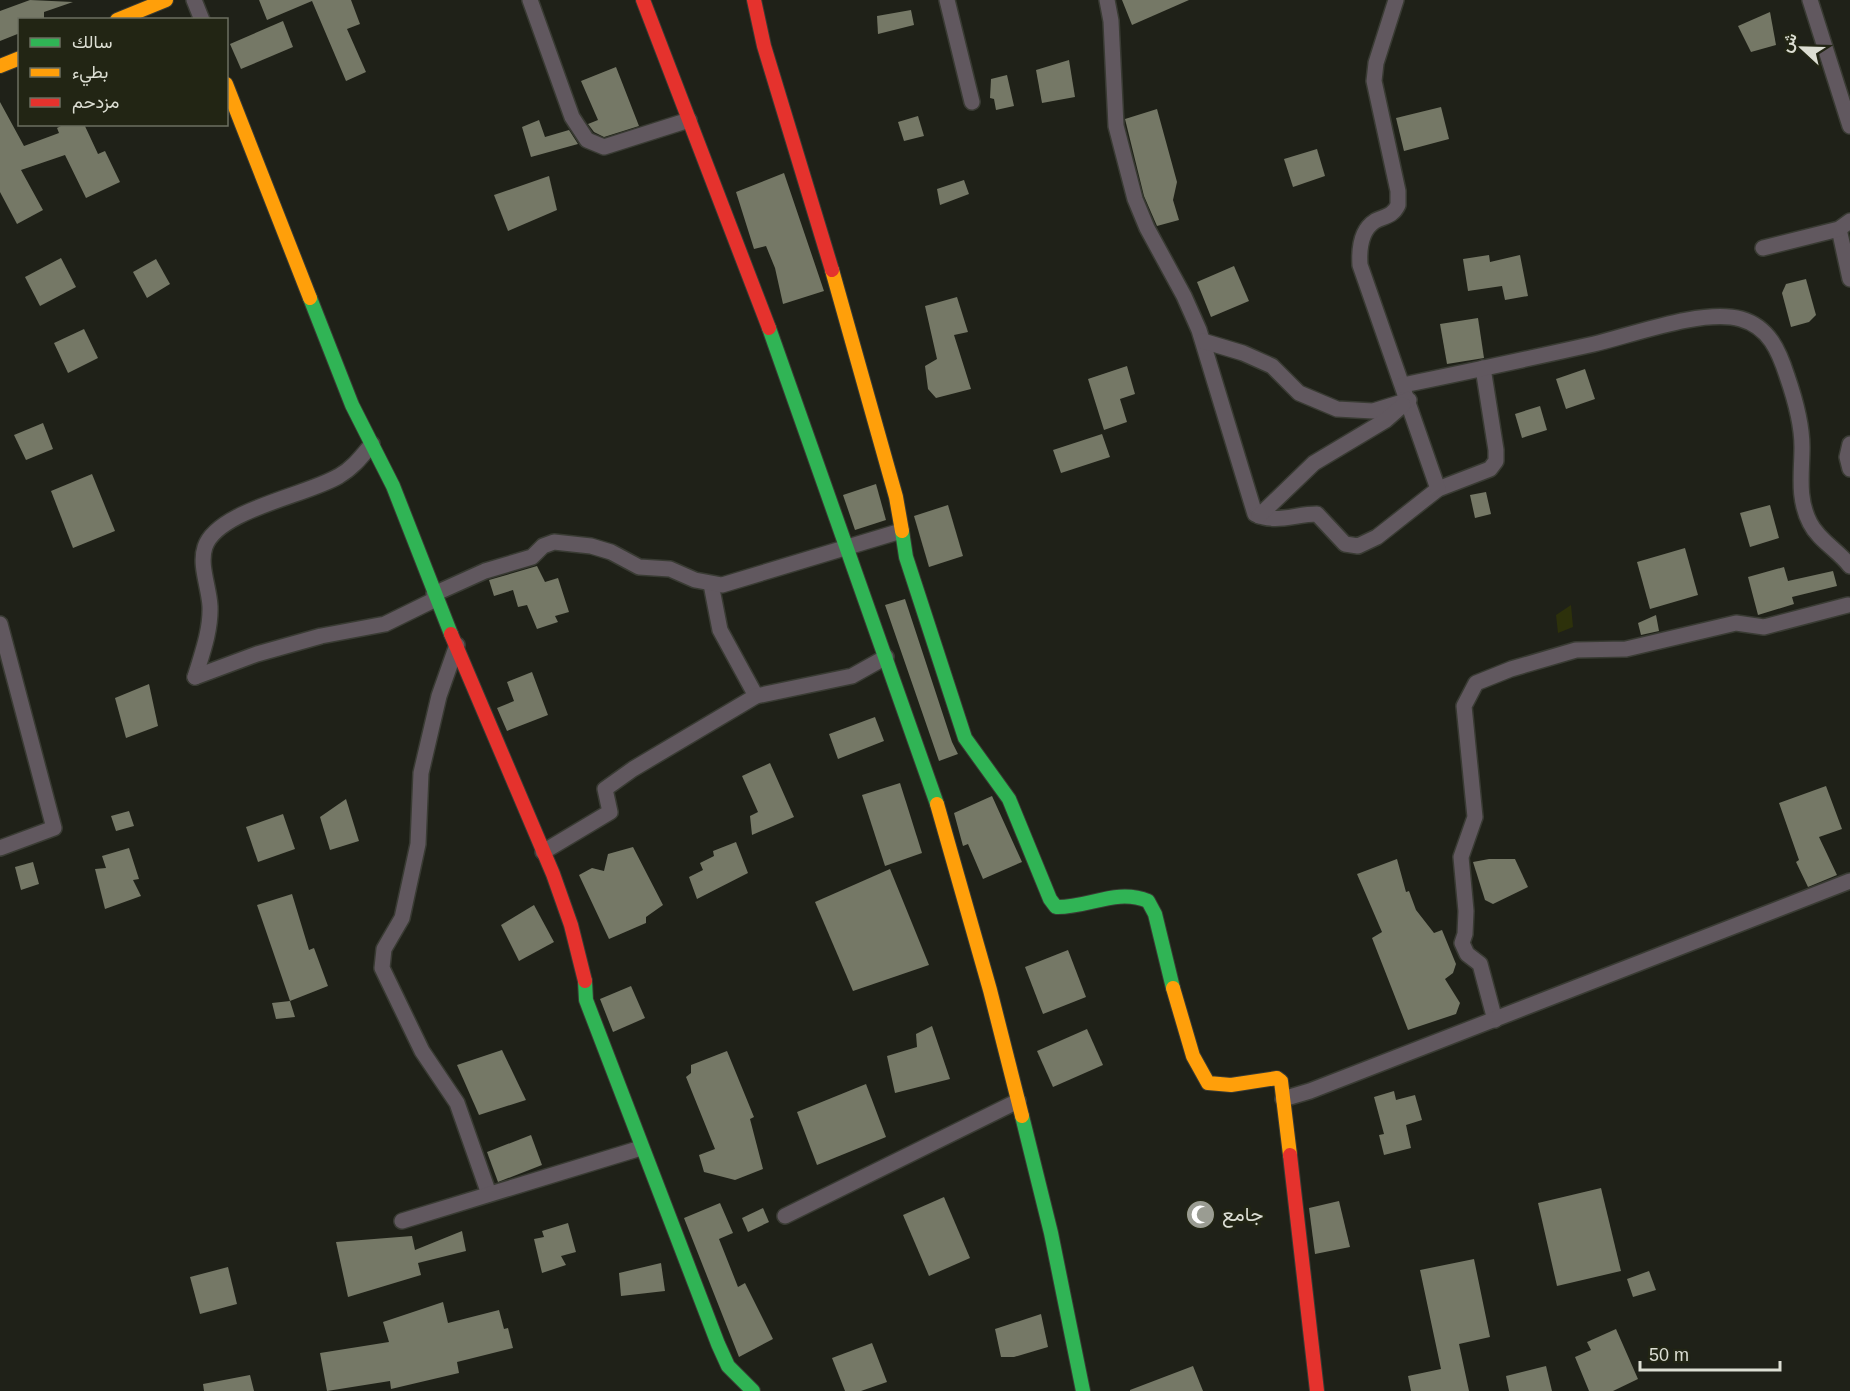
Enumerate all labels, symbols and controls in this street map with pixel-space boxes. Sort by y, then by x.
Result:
legend [18,18,228,126]
north arrow [1772,18,1832,78]
text: ش [1777,30,1801,55]
text: سالك [72,32,112,52]
text: بطيء [72,62,108,87]
text: مزدحم [72,92,119,114]
mosque icon: جامع [1185,1198,1217,1230]
place label: جامع [1222,1203,1263,1228]
scale bar [1640,1334,1780,1372]
text: 50 m [1649,1345,1689,1365]

